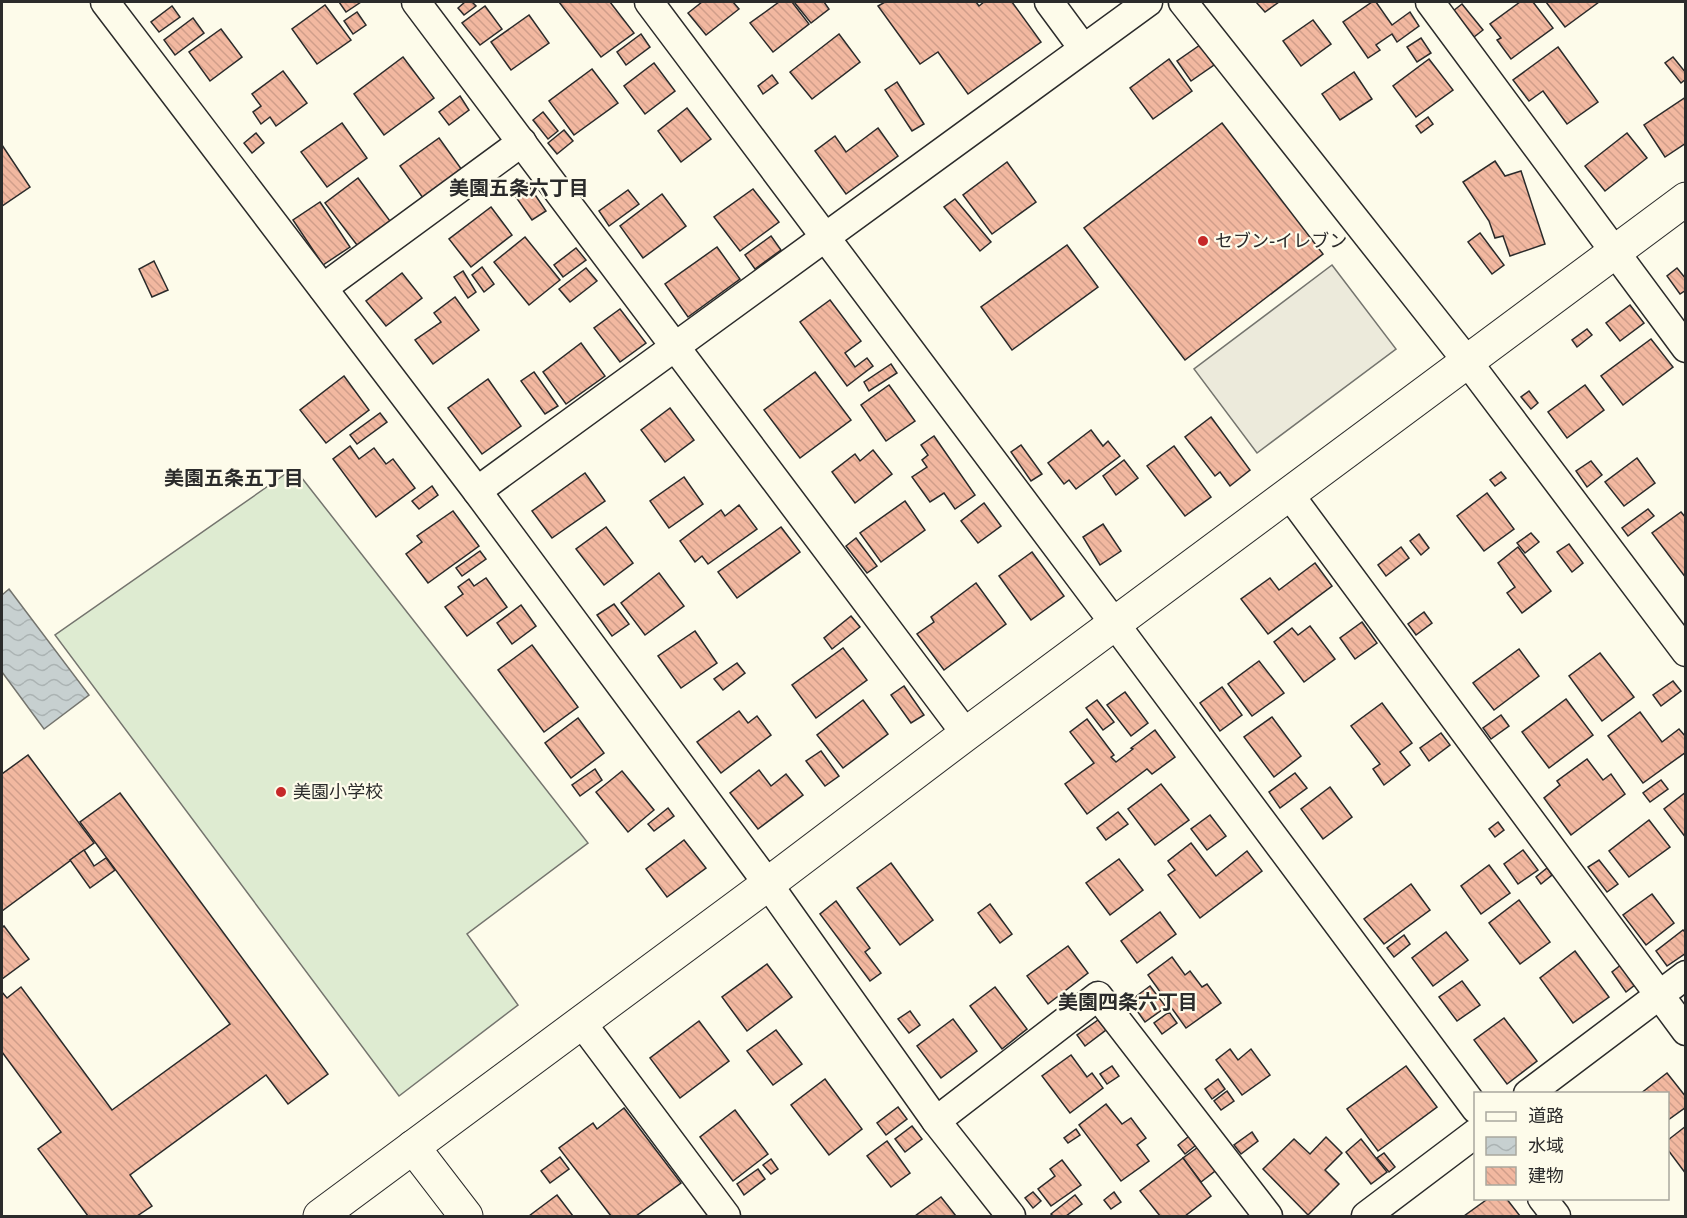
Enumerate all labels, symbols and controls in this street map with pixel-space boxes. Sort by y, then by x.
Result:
district label: 美園五条六丁目 [449,176,589,201]
place label: セブン-イレブン [1215,230,1347,252]
marker: セブン-イレブン [1196,234,1210,248]
district label: 美園五条五丁目 [164,466,304,491]
place label: 美園小学校 [293,781,383,803]
marker: 美園小学校 [274,785,288,799]
district label: 美園四条六丁目 [1058,990,1198,1015]
legend [1474,1092,1669,1200]
text: 道路 [1528,1105,1564,1127]
text: 水域 [1528,1135,1564,1157]
text: 建物 [1528,1165,1564,1187]

